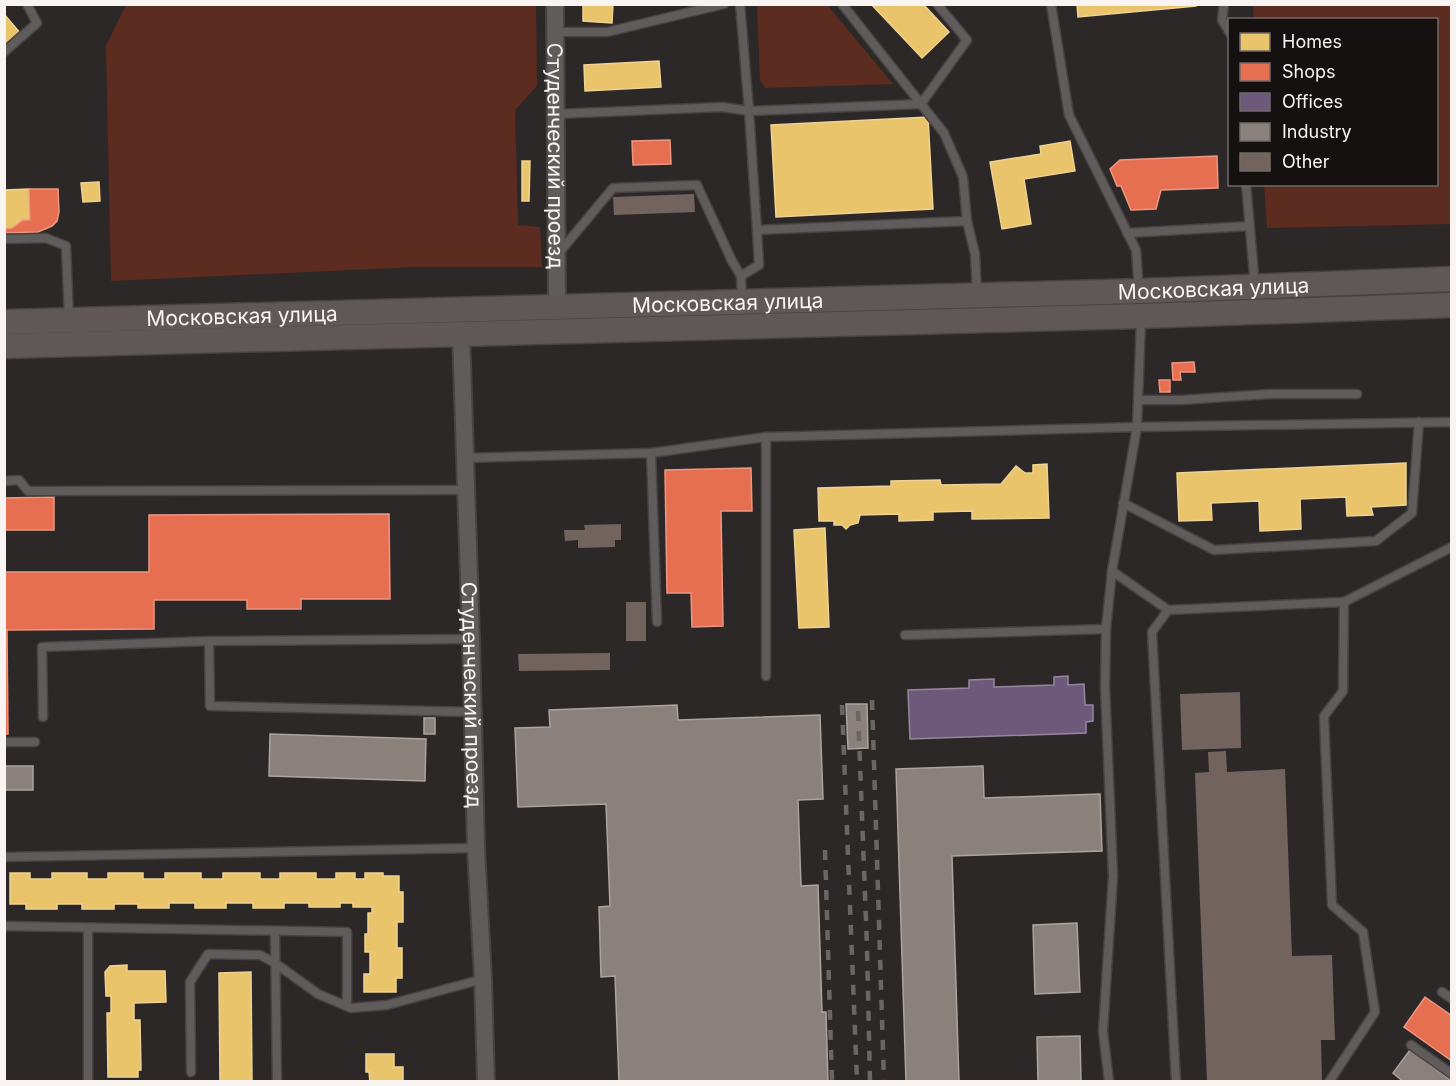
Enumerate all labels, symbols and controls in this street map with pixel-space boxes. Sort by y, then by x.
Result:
legend [1228,18,1438,186]
text: Homes [1282,31,1342,52]
street label: Студенческий проезд [543,43,569,269]
text: Shops [1282,61,1336,82]
text: Offices [1282,91,1343,112]
text: Industry [1282,121,1352,142]
text: Other [1282,151,1330,172]
street label: Московская улица [1118,272,1310,304]
street label: Московская улица [632,287,824,317]
street label: Московская улица [146,300,338,331]
street label: Студенческий проезд [457,581,488,808]

